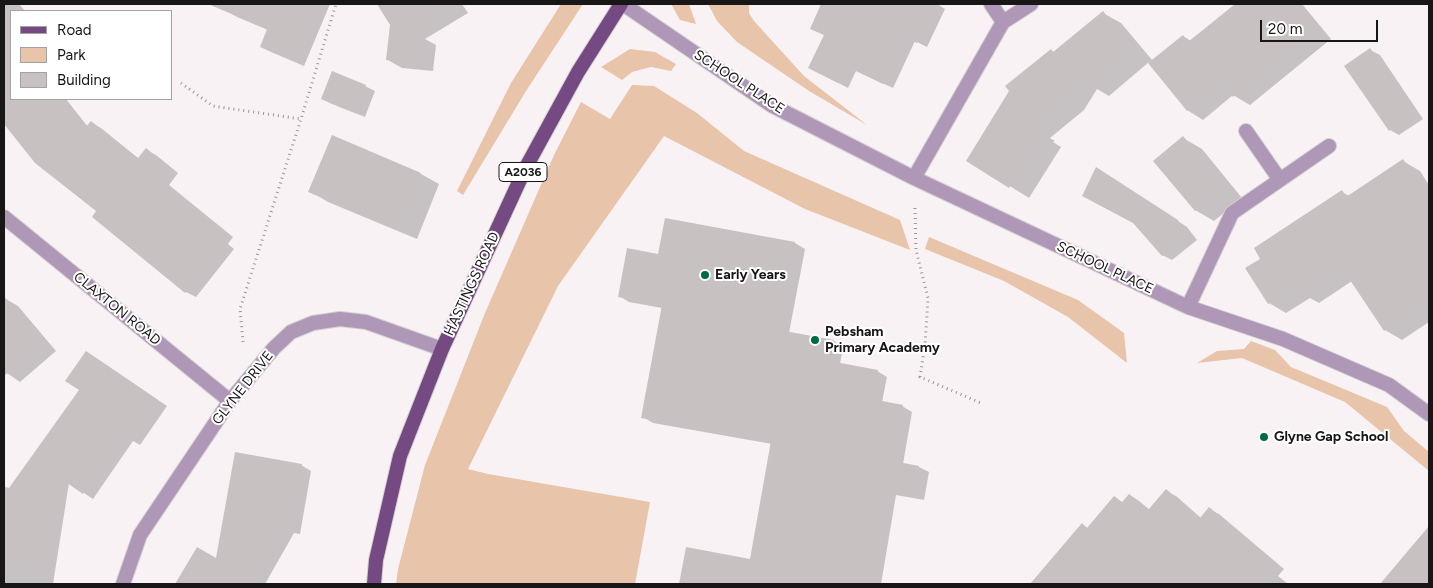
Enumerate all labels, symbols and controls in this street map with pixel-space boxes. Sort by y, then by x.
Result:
legend [10,10,172,100]
scale bar [1263,10,1380,42]
text: 20 m [1268,20,1302,38]
text: Road [57,21,92,39]
text: Park [57,46,86,64]
street label: SCHOOL PLACE [691,46,787,118]
text: Building [57,71,111,89]
road number: A2036 [499,162,547,182]
street label: HASTINGS ROAD [441,230,503,338]
street label: SCHOOL PLACE [1054,238,1156,298]
place label: Early Years [715,267,786,283]
street label: CLAXTON ROAD [70,269,164,349]
marker: Early Years [699,269,711,281]
place label: Pebsham Primary Academy [825,324,940,357]
marker: Pebsham Primary Academy [809,334,821,346]
street label: GLYNE DRIVE [209,348,277,428]
place label: Glyne Gap School [1274,429,1388,445]
marker: Glyne Gap School [1258,431,1270,443]

